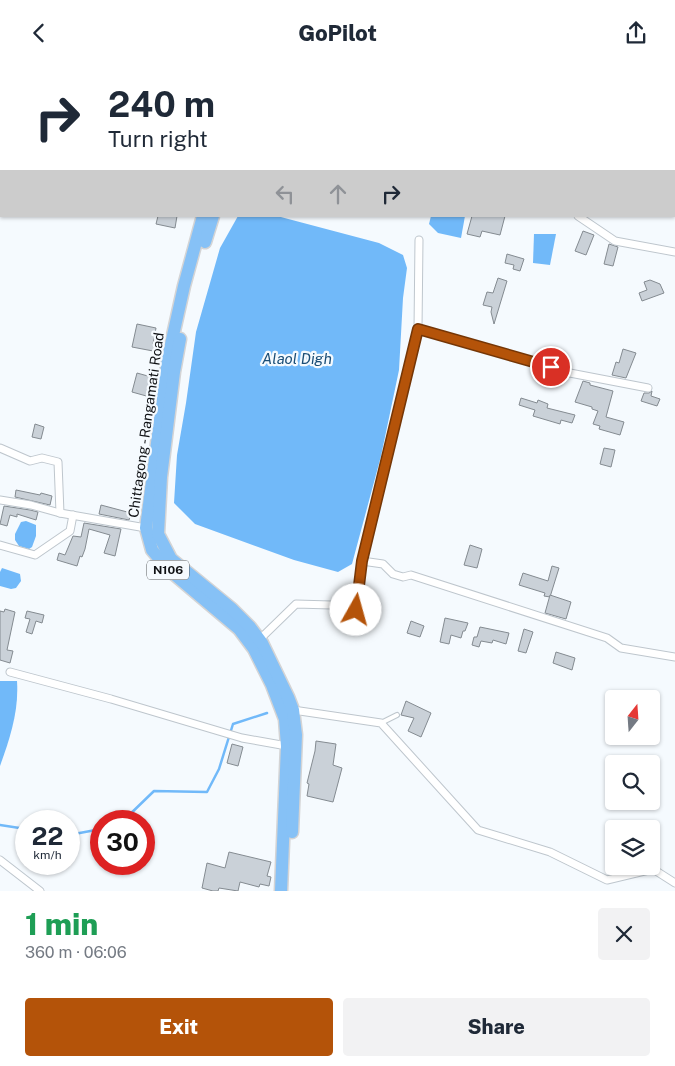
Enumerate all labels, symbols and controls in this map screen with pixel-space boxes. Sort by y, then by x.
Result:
icon: back [25,19,53,47]
icon: share [622,19,650,47]
text: GoPilot [298,20,377,46]
text: 240 m [108,84,215,125]
icon: right [25,85,90,150]
text: Turn right [108,126,208,152]
icon: left [271,180,299,208]
icon: ahead [324,180,352,208]
icon: right [377,180,405,208]
street label: Chittagong - Rangamati Road [125,331,167,519]
pin [530,346,572,388]
water label: Alaol Digh [262,350,332,367]
icon: arrive [537,353,565,381]
road number: N106 [147,561,189,579]
position arrow [329,583,381,635]
north arrow [605,690,660,745]
map controls [605,690,660,875]
button: search [605,755,660,810]
speed limit sign: 30 [90,810,155,875]
button: layers [605,820,660,875]
text: 22 [32,821,63,851]
text: km/h [33,848,62,862]
text: 1 min [25,906,98,942]
button: close [598,908,650,960]
text: 360 m · 06:06 [25,943,127,962]
button: Exit [25,998,333,1056]
button: Share [343,998,650,1056]

